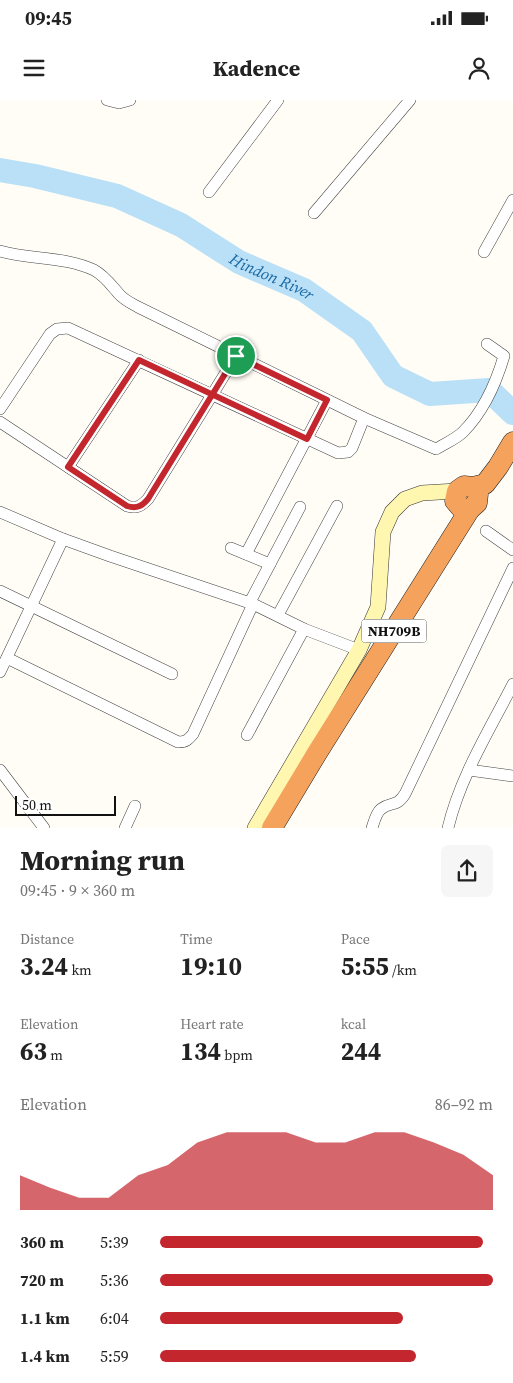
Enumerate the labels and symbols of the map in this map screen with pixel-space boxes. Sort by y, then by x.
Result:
water label: Hindon River [224,247,319,305]
pin [215,335,257,377]
road number: NH709B [362,620,426,642]
scale bar [15,793,116,816]

